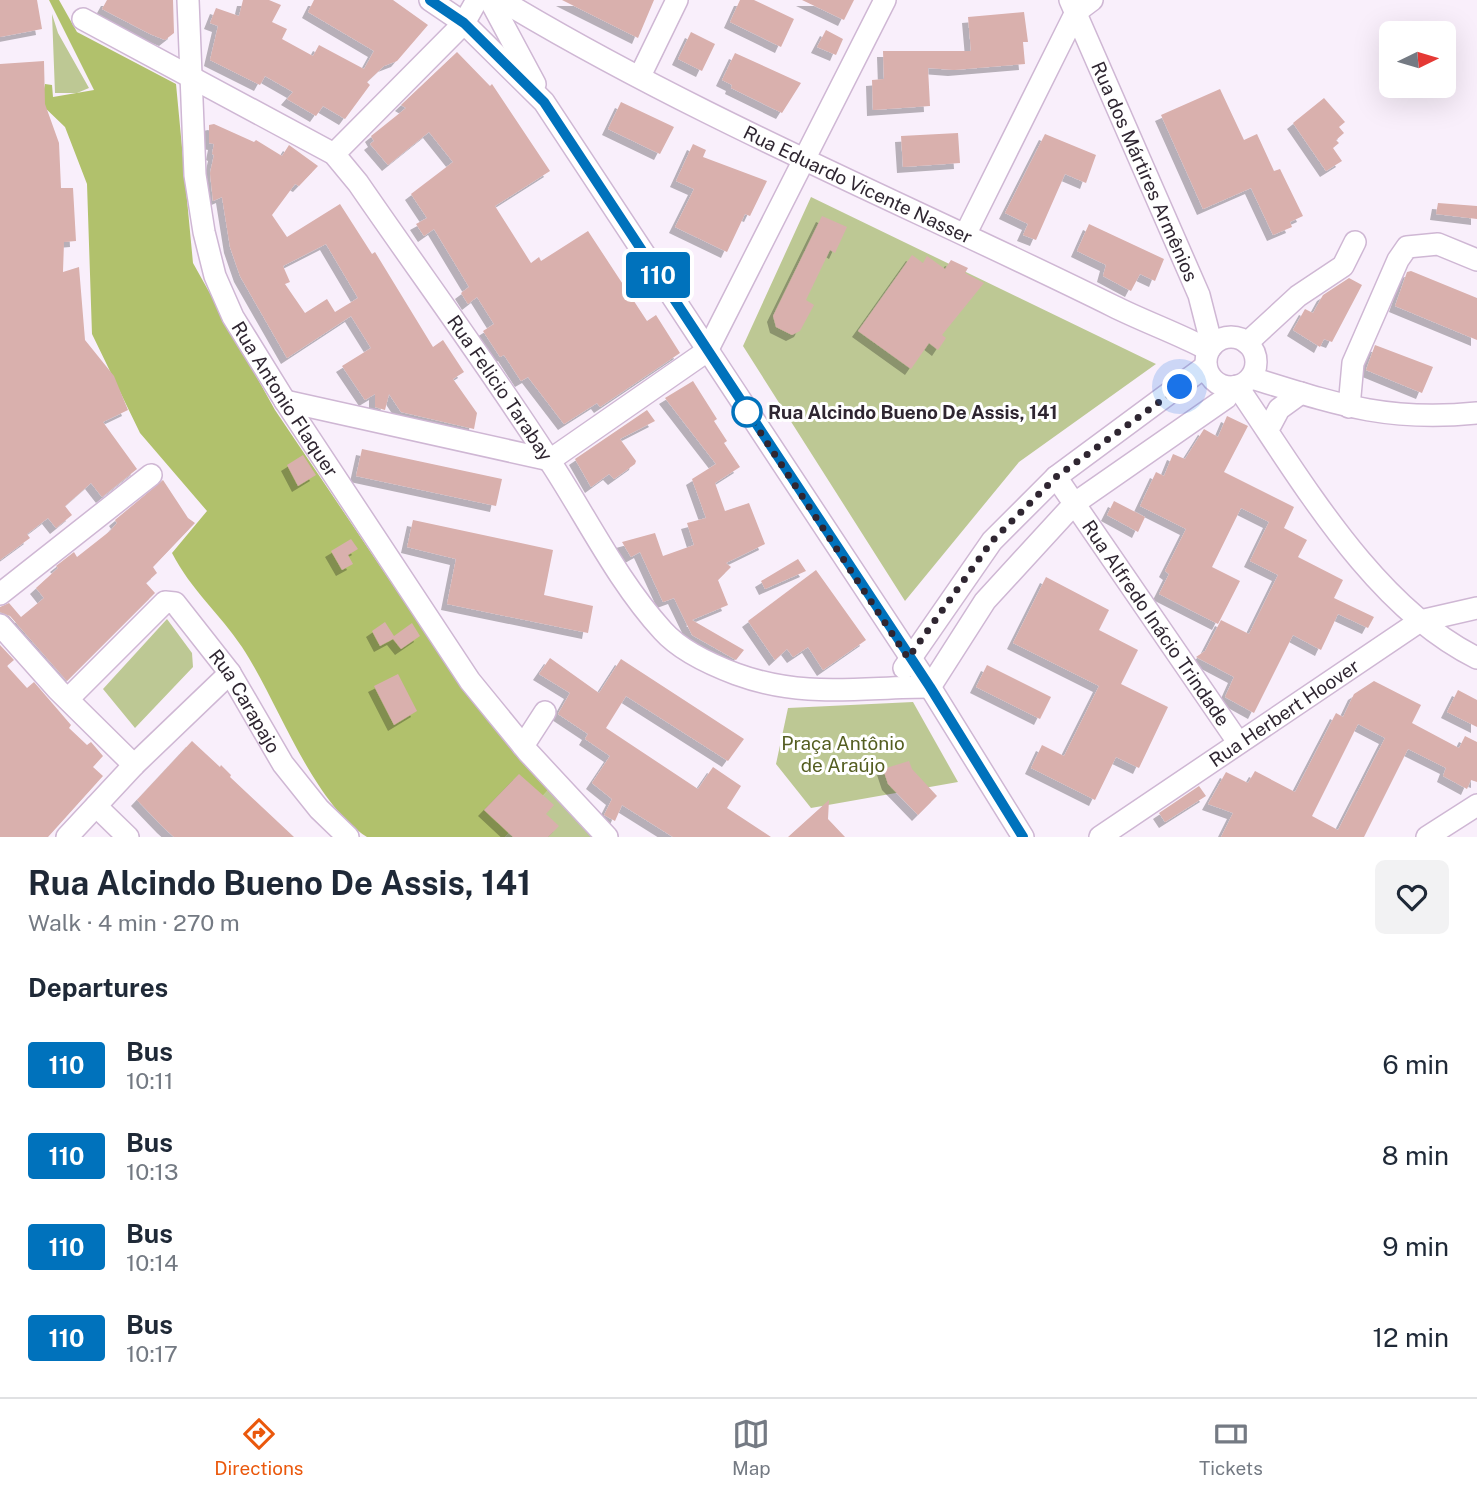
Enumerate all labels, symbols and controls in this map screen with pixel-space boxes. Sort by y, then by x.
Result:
north arrow [1379,21,1456,98]
map controls [1379,21,1456,98]
street label: Rua dos Mártires Armênios [1087,58,1203,285]
street label: Rua Eduardo Vicente Nasser [740,121,976,248]
line badge: 110 [618,252,698,298]
text: 110 [640,261,676,289]
street label: Rua Felicio Tarabay [443,311,557,465]
street label: Rua Antonio Flaquer [227,317,343,481]
your location [1162,369,1197,404]
marker: Rua Alcindo Bueno De Assis, 141 [732,397,762,427]
place label: Rua Alcindo Bueno De Assis, 141 [768,401,1058,423]
street label: Rua Alfredo Inácio Trindade [1078,516,1235,730]
street label: Rua Carapajo [205,645,285,757]
street label: Rua Herbert Hoover [1205,654,1363,771]
park label: Praça Antônio de Araújo [781,732,905,776]
button: heart [1375,860,1449,934]
text: Rua Alcindo Bueno De Assis, 141 [28,864,531,902]
text: Walk · 4 min · 270 m [28,909,240,936]
text: Departures [28,972,168,1003]
text: Bus [126,1036,173,1067]
text: 6 min [1382,1049,1449,1080]
text: 110 [48,1051,85,1079]
text: 10:11 [126,1067,173,1094]
text: Bus [126,1127,173,1158]
text: 8 min [1382,1140,1449,1171]
text: 110 [48,1142,85,1170]
text: 10:13 [126,1158,178,1185]
text: Bus [126,1218,173,1249]
text: 9 min [1382,1231,1449,1262]
text: 110 [48,1233,85,1261]
text: 10:14 [126,1249,178,1276]
text: Bus [126,1309,173,1340]
text: 12 min [1373,1322,1449,1353]
text: 110 [48,1324,85,1352]
text: 10:17 [126,1340,178,1367]
tab: Directions [214,1415,303,1479]
tab: Map [732,1415,771,1479]
tab: Tickets [1199,1415,1263,1479]

